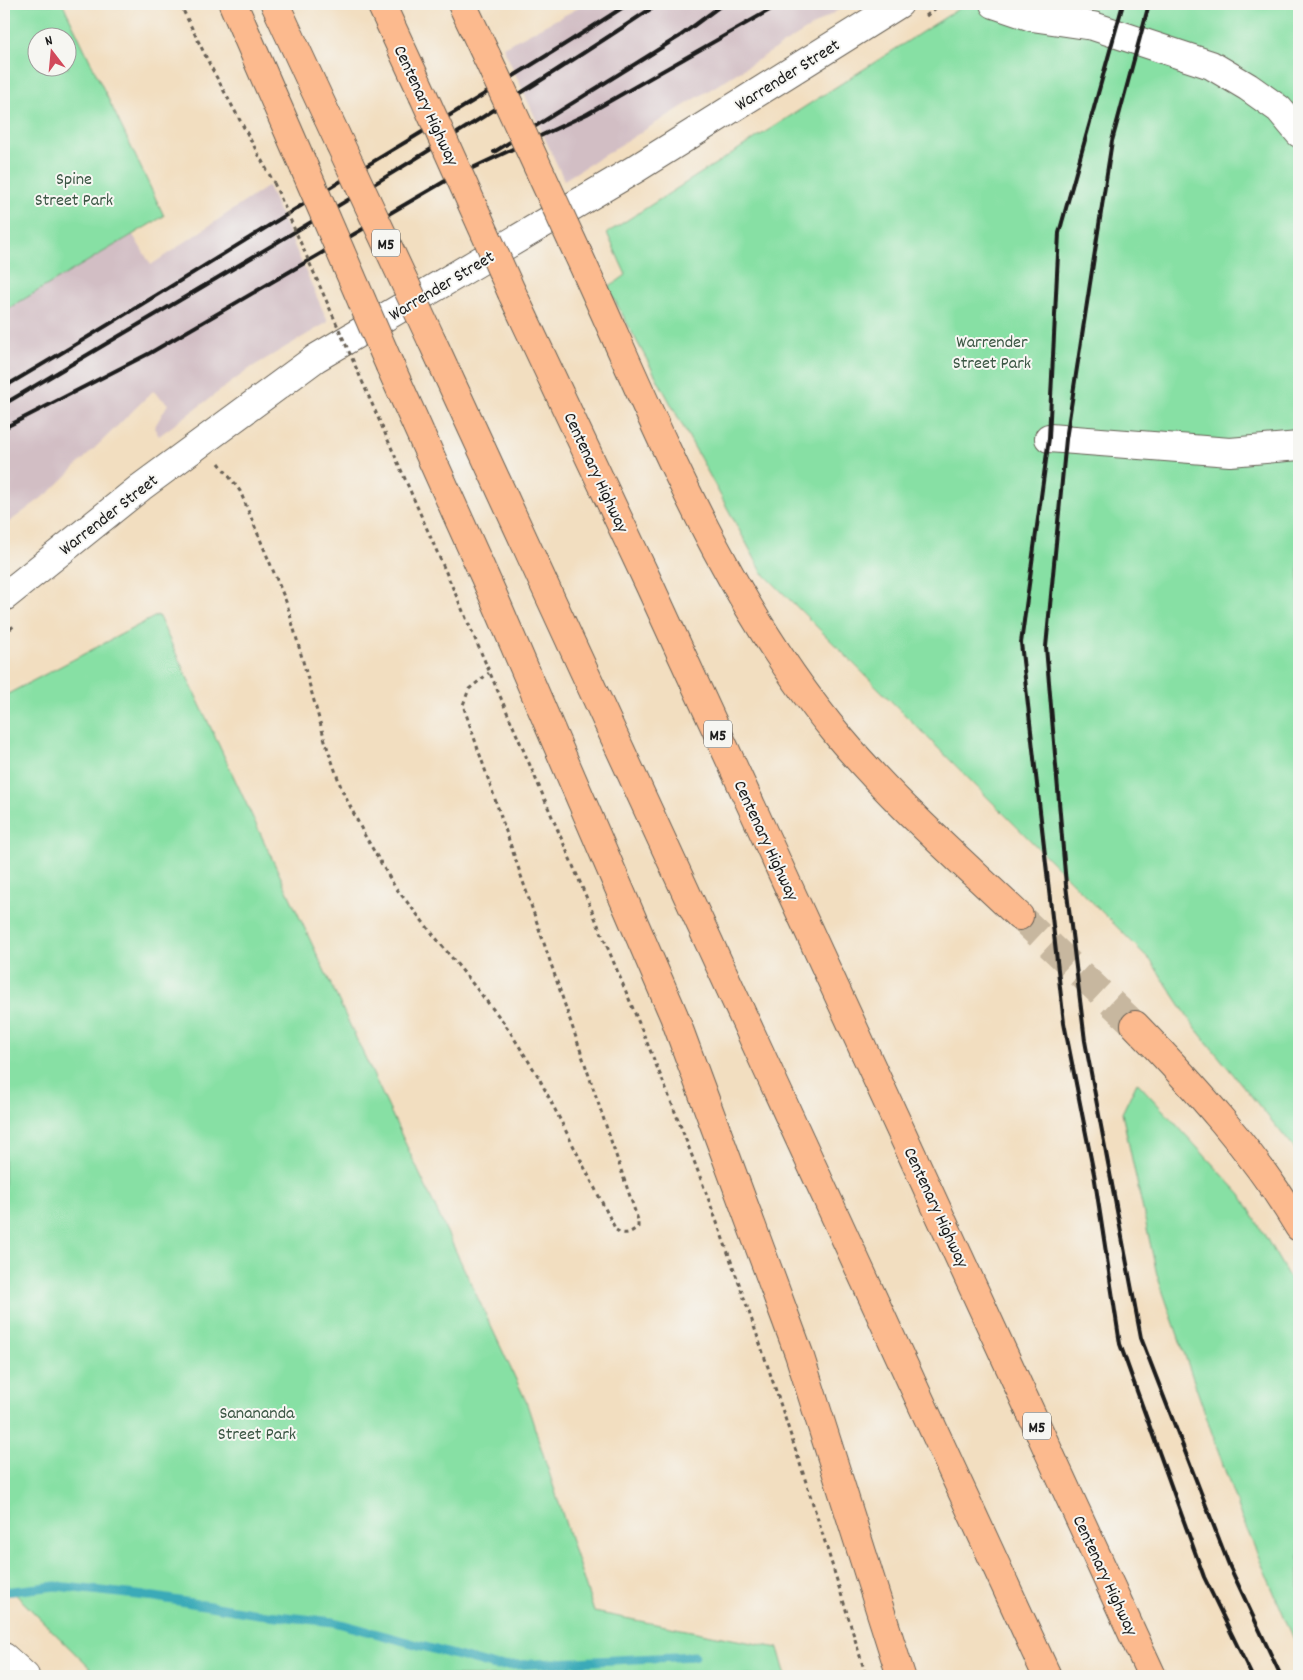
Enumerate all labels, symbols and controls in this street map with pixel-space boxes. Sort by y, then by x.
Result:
north arrow [28,28,78,78]
text: N [43,31,55,52]
street label: Warrender Street [731,34,846,118]
street label: Centenary Highway [386,42,464,171]
park label: Spine Street Park [35,168,113,214]
road number: M5 [372,230,400,256]
street label: Warrender Street [385,246,500,329]
park label: Warrender Street Park [953,331,1031,377]
street label: Centenary Highway [556,409,634,538]
street label: Warrender Street [55,469,165,563]
road number: M5 [704,721,732,748]
street label: Centenary Highway [726,777,804,906]
street label: Centenary Highway [896,1144,974,1273]
park label: Sanananda Street Park [218,1402,296,1448]
road number: M5 [1023,1412,1051,1440]
street label: Centenary Highway [1065,1512,1143,1641]

